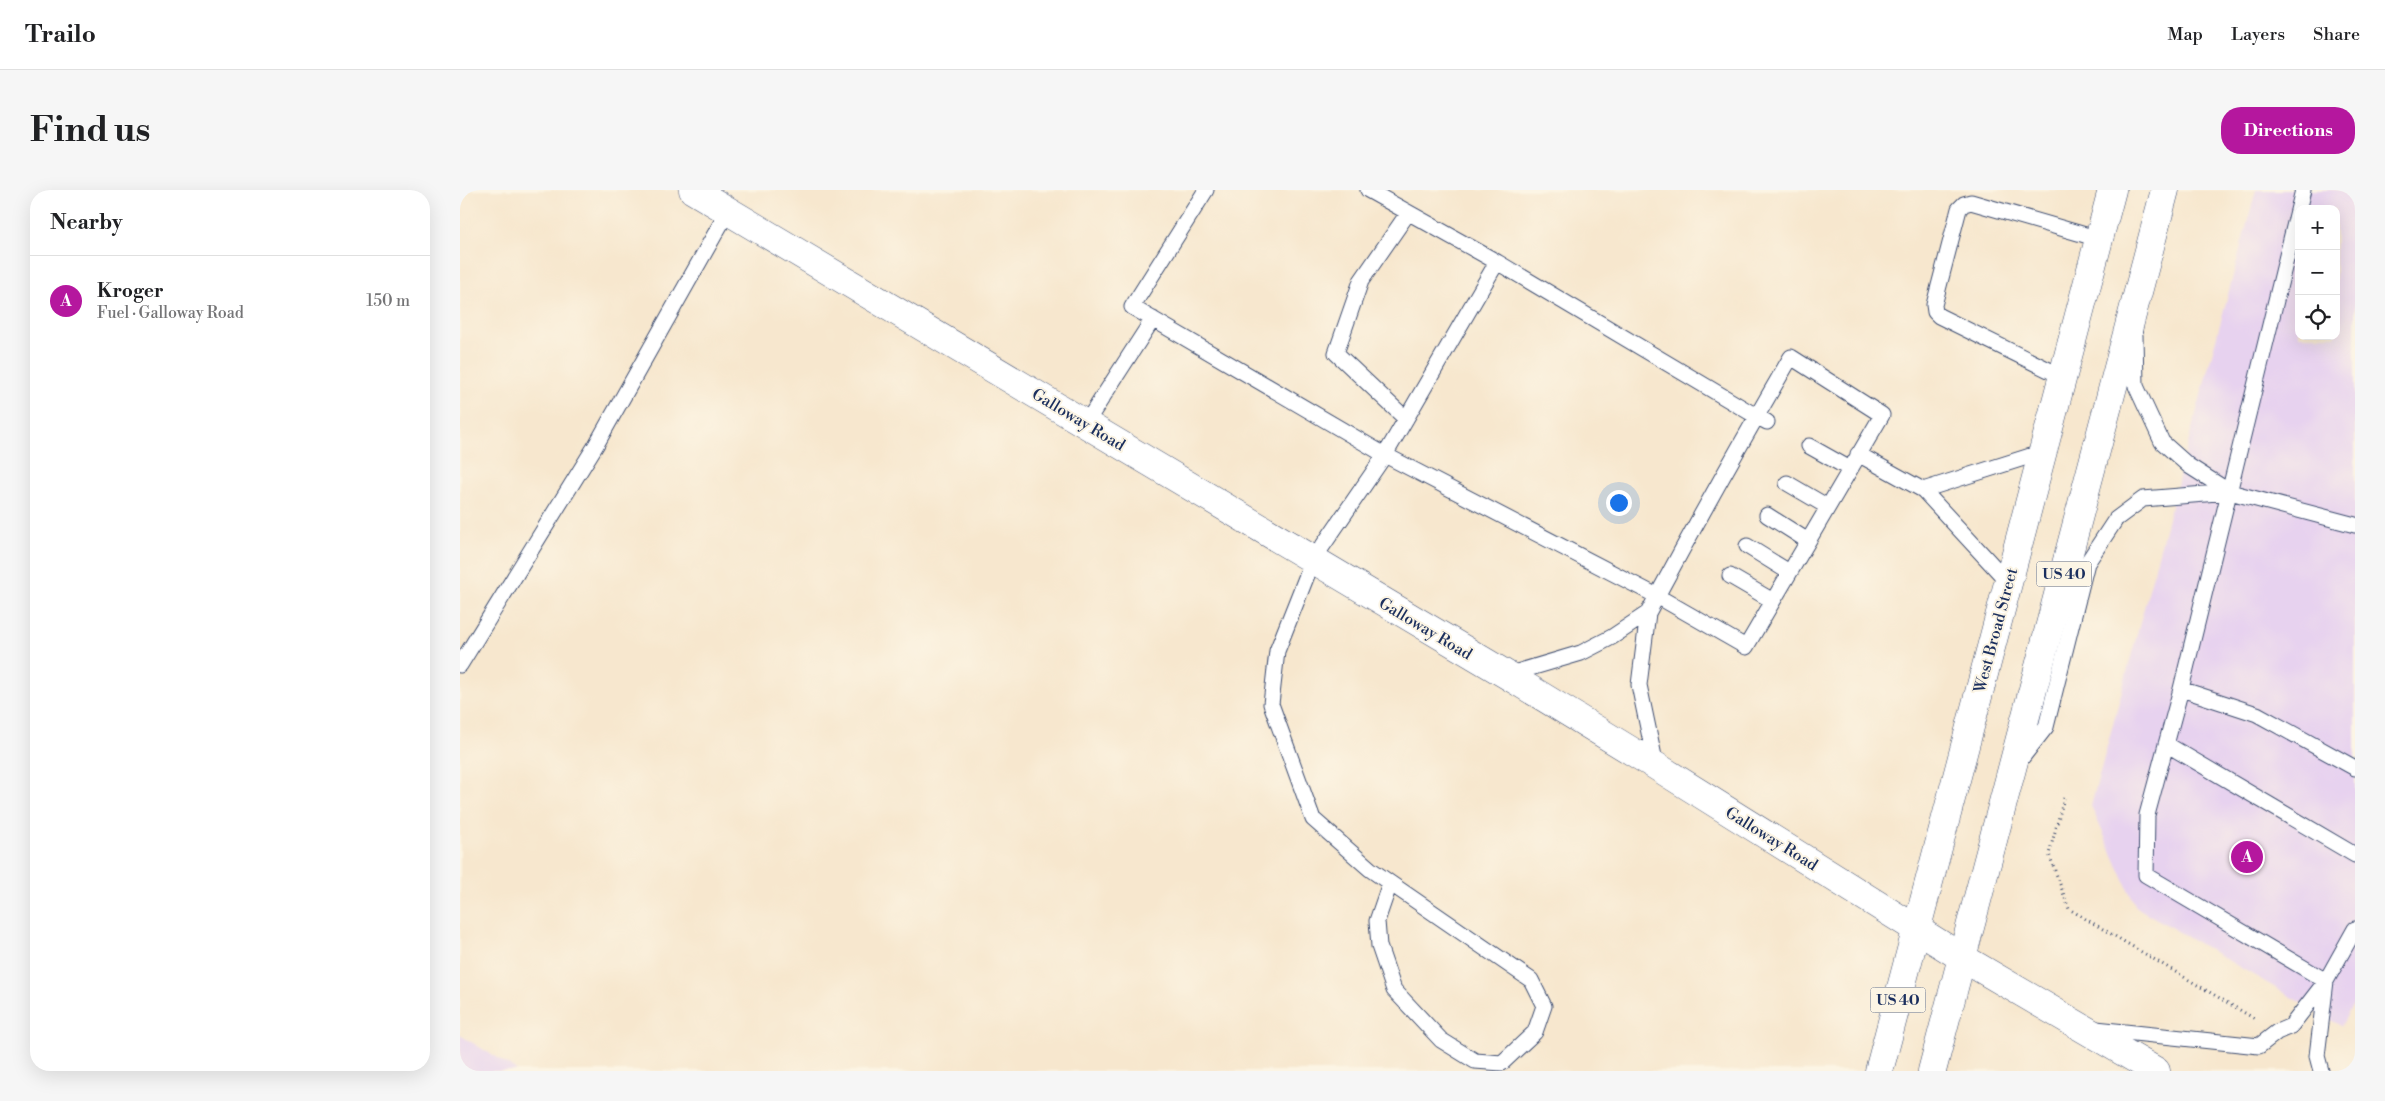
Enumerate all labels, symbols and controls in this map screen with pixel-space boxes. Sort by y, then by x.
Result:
text: Trailo [25,20,96,50]
text: Map [2168,23,2203,46]
text: Layers [2231,23,2285,46]
text: Share [2313,23,2360,46]
button: Directions [2221,107,2355,154]
text: Find us [30,109,150,152]
map controls [2295,205,2340,340]
button: + [2295,205,2340,250]
text: Nearby [50,210,123,236]
button: − [2295,250,2340,295]
text: Kroger [97,279,164,303]
text: A [60,291,72,311]
text: 150 m [366,291,410,311]
button: locate [2295,295,2340,340]
text: Fuel · Galloway Road [97,303,244,323]
street label: Galloway Road [1028,384,1129,456]
your location [1606,490,1632,516]
road number: US 40 [2036,562,2092,586]
street label: West Broad Street [1969,565,2022,696]
street label: Galloway Road [1375,593,1476,665]
street label: Galloway Road [1721,802,1821,875]
pin: A [2231,838,2263,876]
road number: US 40 [1870,988,1926,1012]

